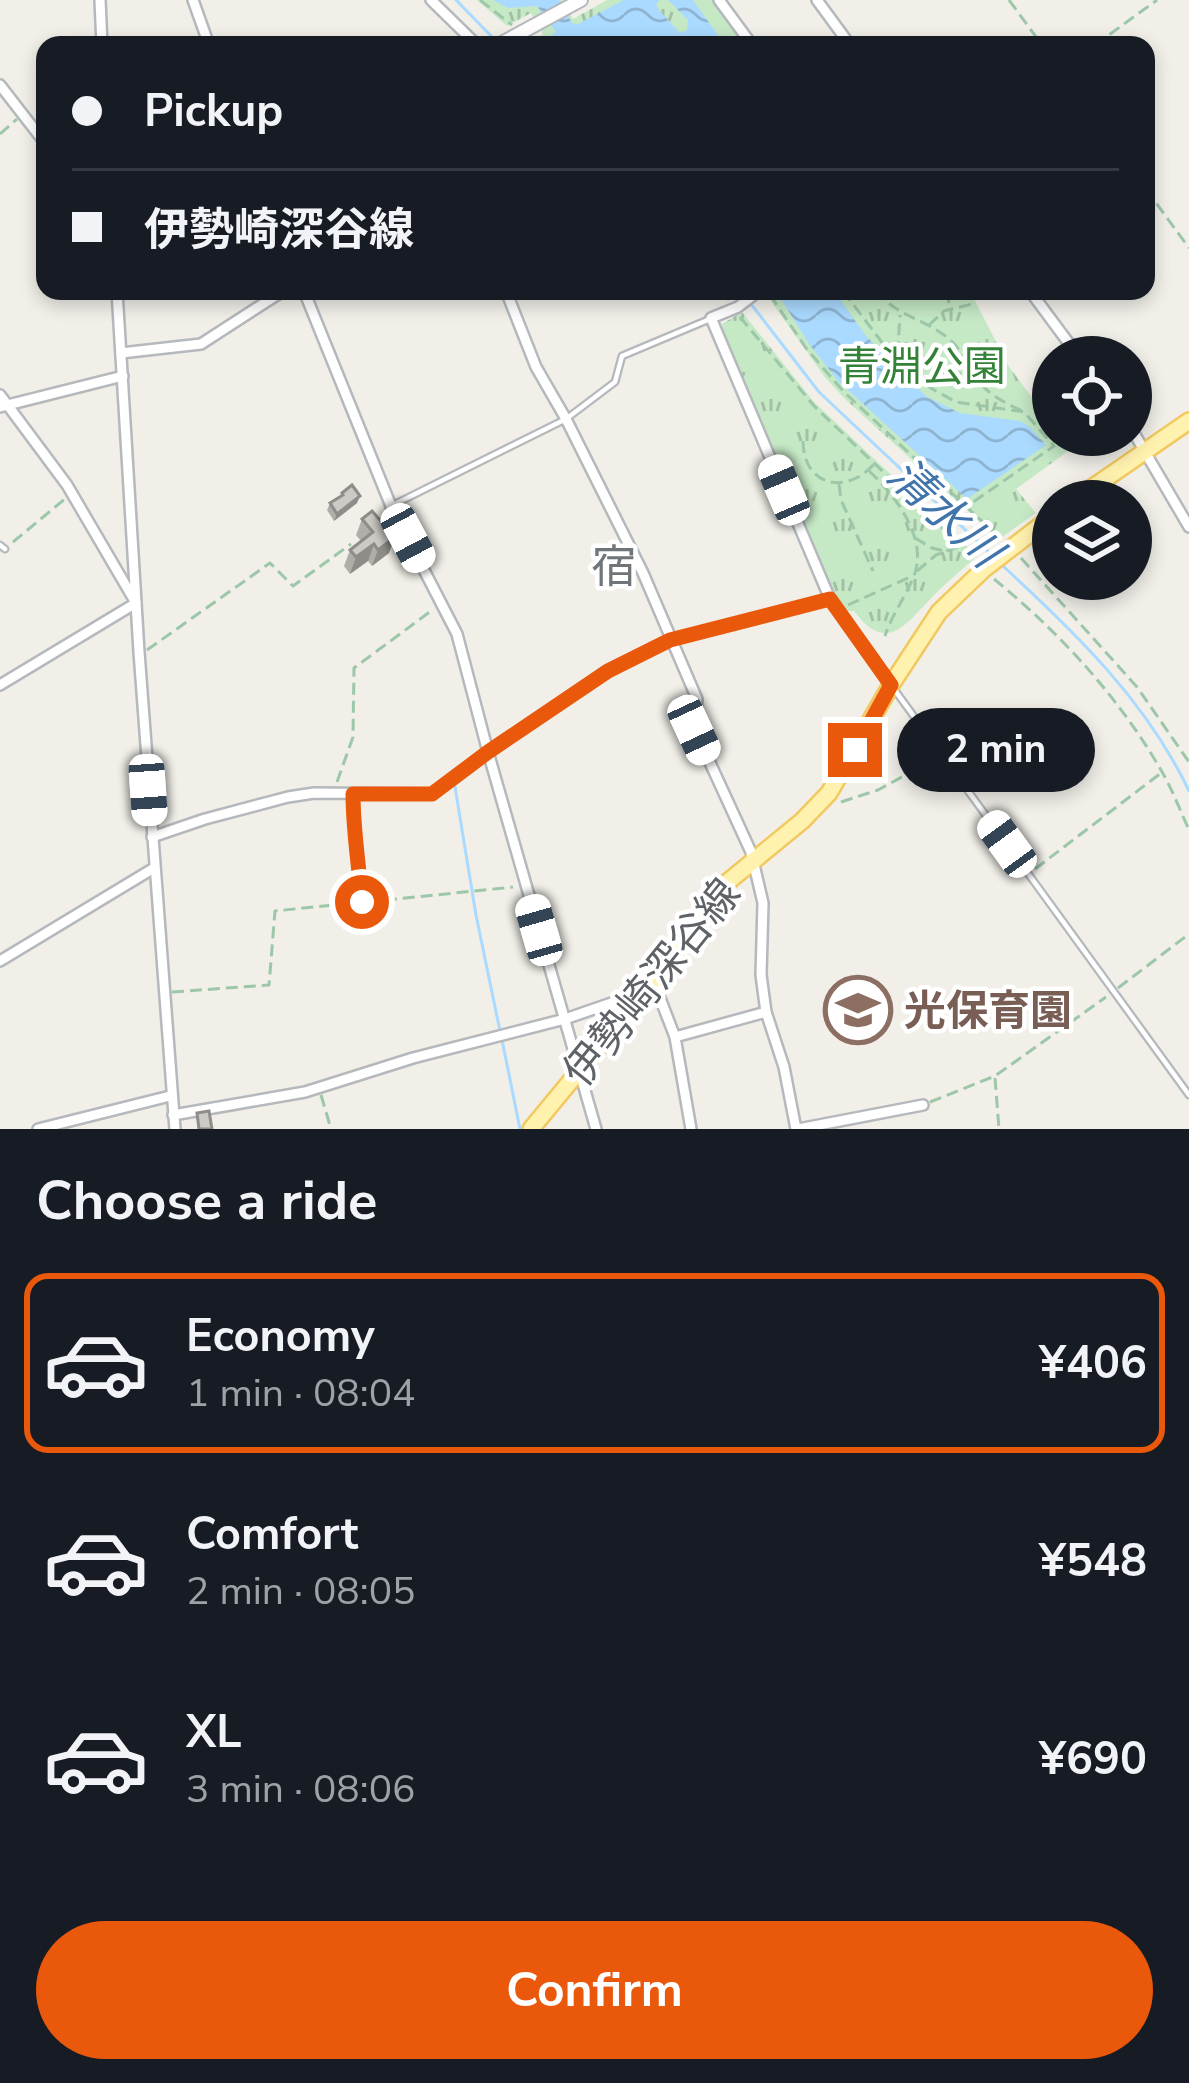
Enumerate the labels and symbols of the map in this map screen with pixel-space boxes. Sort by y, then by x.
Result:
park label: 青淵公園 [838,339,1006,396]
water label: 清水川 [874,445,1017,584]
car [753,450,815,530]
car [375,498,441,578]
district label: 宿 [591,537,637,598]
car [662,690,726,770]
callout: 2 min [897,708,1095,792]
route end [828,723,882,777]
car [128,753,168,827]
car [971,804,1043,884]
street label: 伊勢崎深谷線 [551,867,754,1099]
route start [335,875,389,929]
car [512,890,566,970]
school or university icon: 光保育園 [823,975,893,1045]
place label: 光保育園 [904,983,1072,1040]

